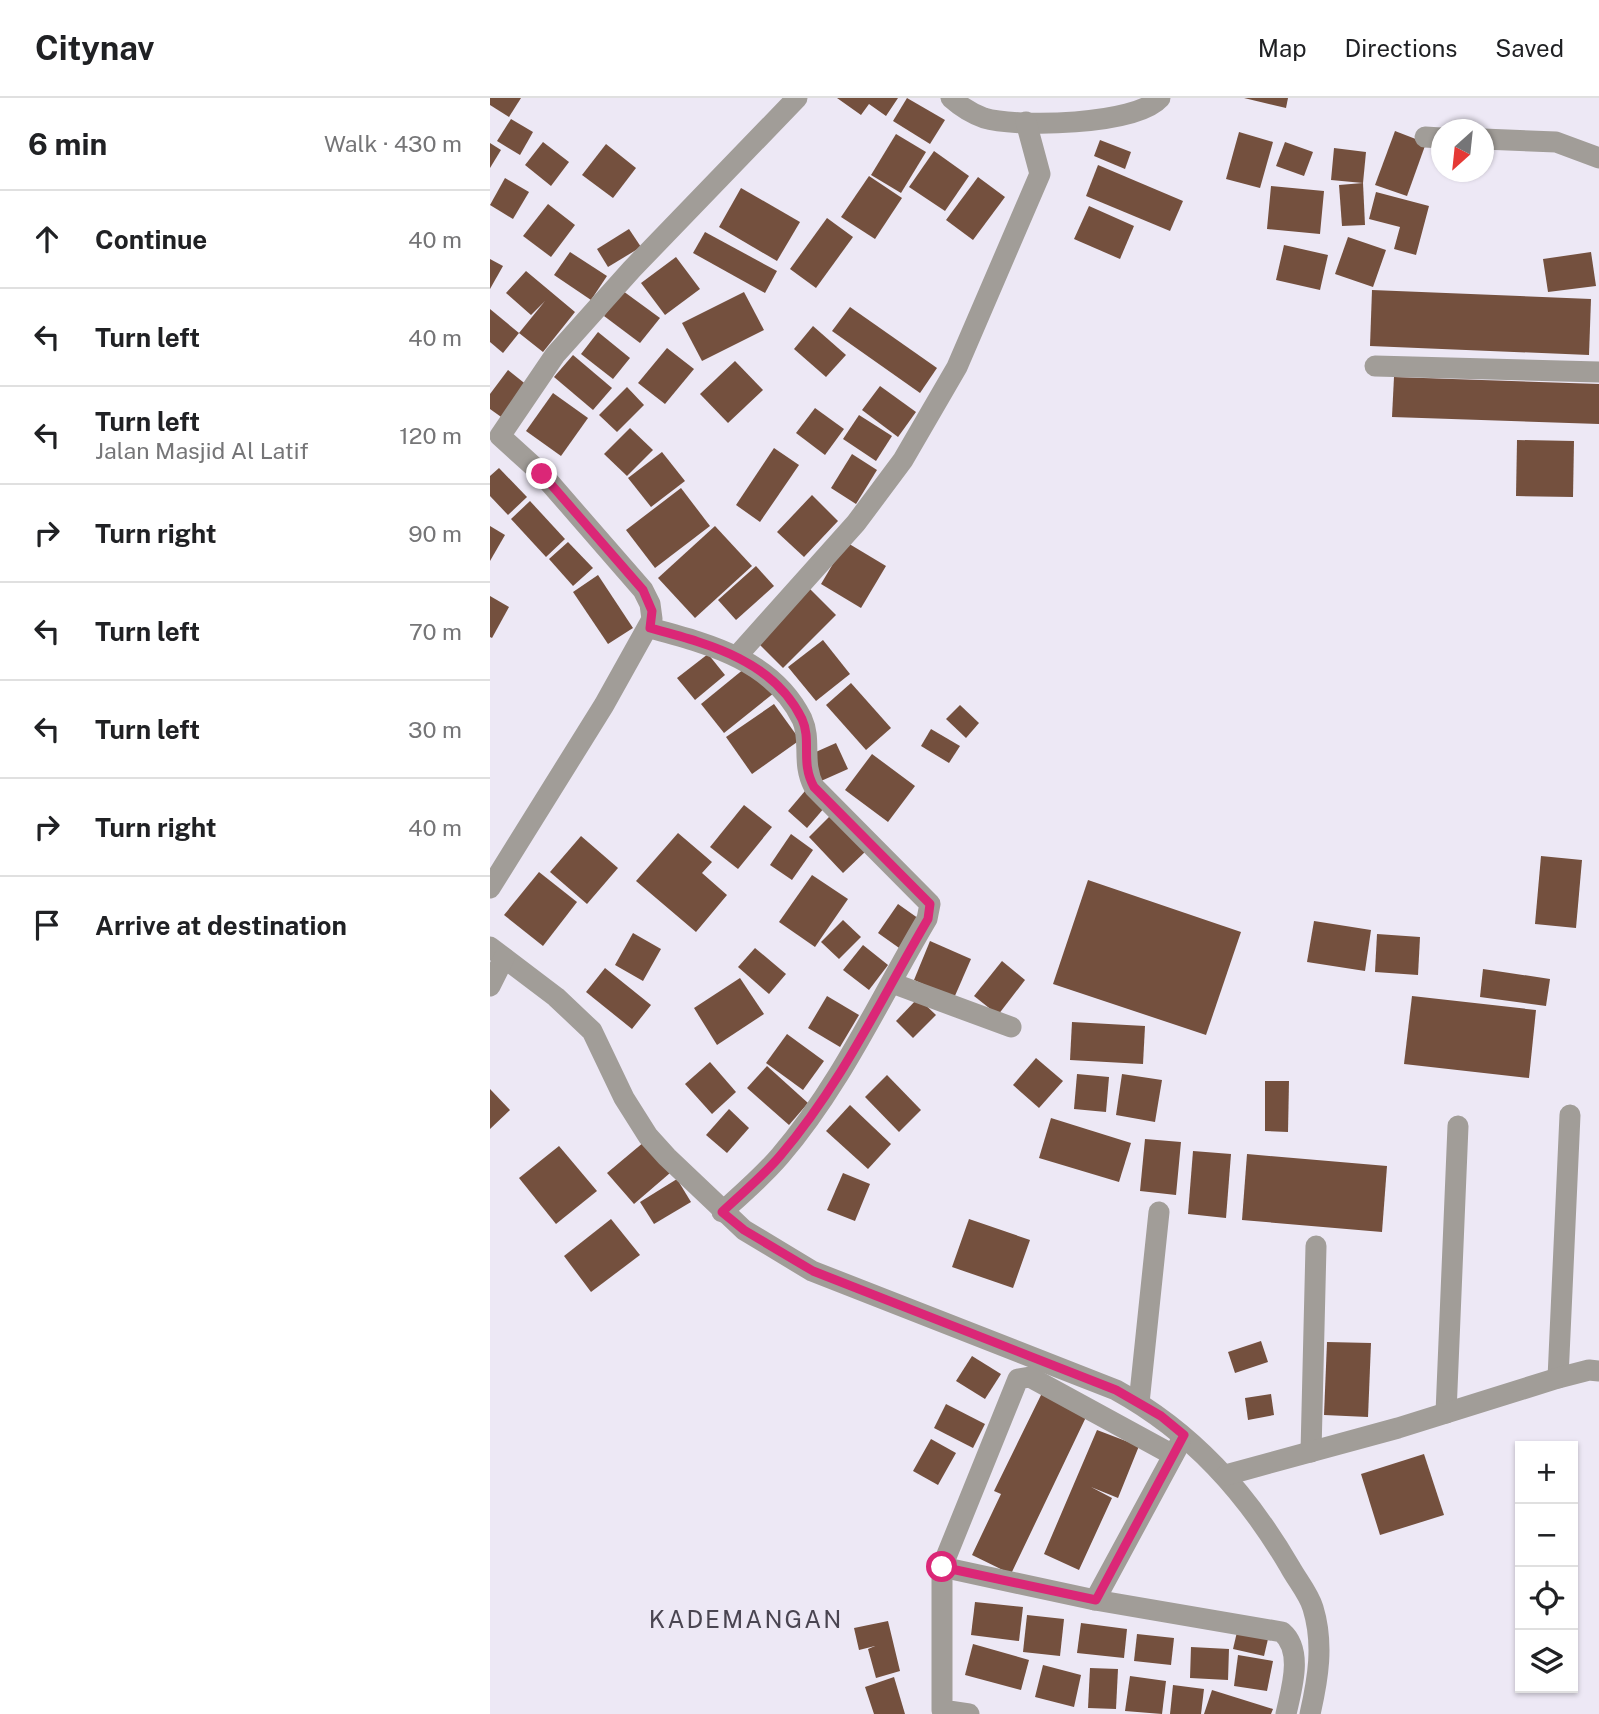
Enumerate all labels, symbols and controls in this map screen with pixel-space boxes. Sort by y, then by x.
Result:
text: Citynav [35,29,155,67]
text: Map [1258,34,1307,62]
text: Directions [1345,34,1457,62]
text: Saved [1495,34,1564,62]
north arrow [1431,119,1494,182]
text: 6 min [28,126,107,162]
text: Walk · 430 m [324,130,462,157]
icon: ahead [28,220,66,258]
text: Continue [95,224,207,255]
text: 40 m [408,226,462,253]
icon: left [28,318,66,356]
text: Turn left [95,322,200,353]
text: 40 m [408,324,462,351]
text: Turn left [95,406,200,437]
icon: left [28,416,66,454]
text: 120 m [399,422,462,449]
text: Jalan Masjid Al Latif [95,437,309,464]
route end [526,458,557,489]
icon: right [28,514,66,552]
text: Turn right [95,518,217,549]
text: 90 m [408,520,462,547]
icon: left [28,612,66,650]
text: Turn left [95,616,200,647]
text: 70 m [409,618,462,645]
icon: left [28,710,66,748]
text: Turn left [95,714,200,745]
text: 30 m [408,716,462,743]
icon: right [28,808,66,846]
text: Turn right [95,812,217,843]
text: 40 m [408,814,462,841]
icon: arrive [28,906,66,944]
text: Arrive at destination [95,910,347,941]
map controls [1515,1441,1578,1693]
button: + [1515,1441,1578,1504]
button: − [1515,1504,1578,1567]
route start [926,1551,957,1582]
button: locate [1515,1567,1578,1630]
district label: KADEMANGAN [649,1605,843,1633]
button: layers [1515,1630,1578,1693]

